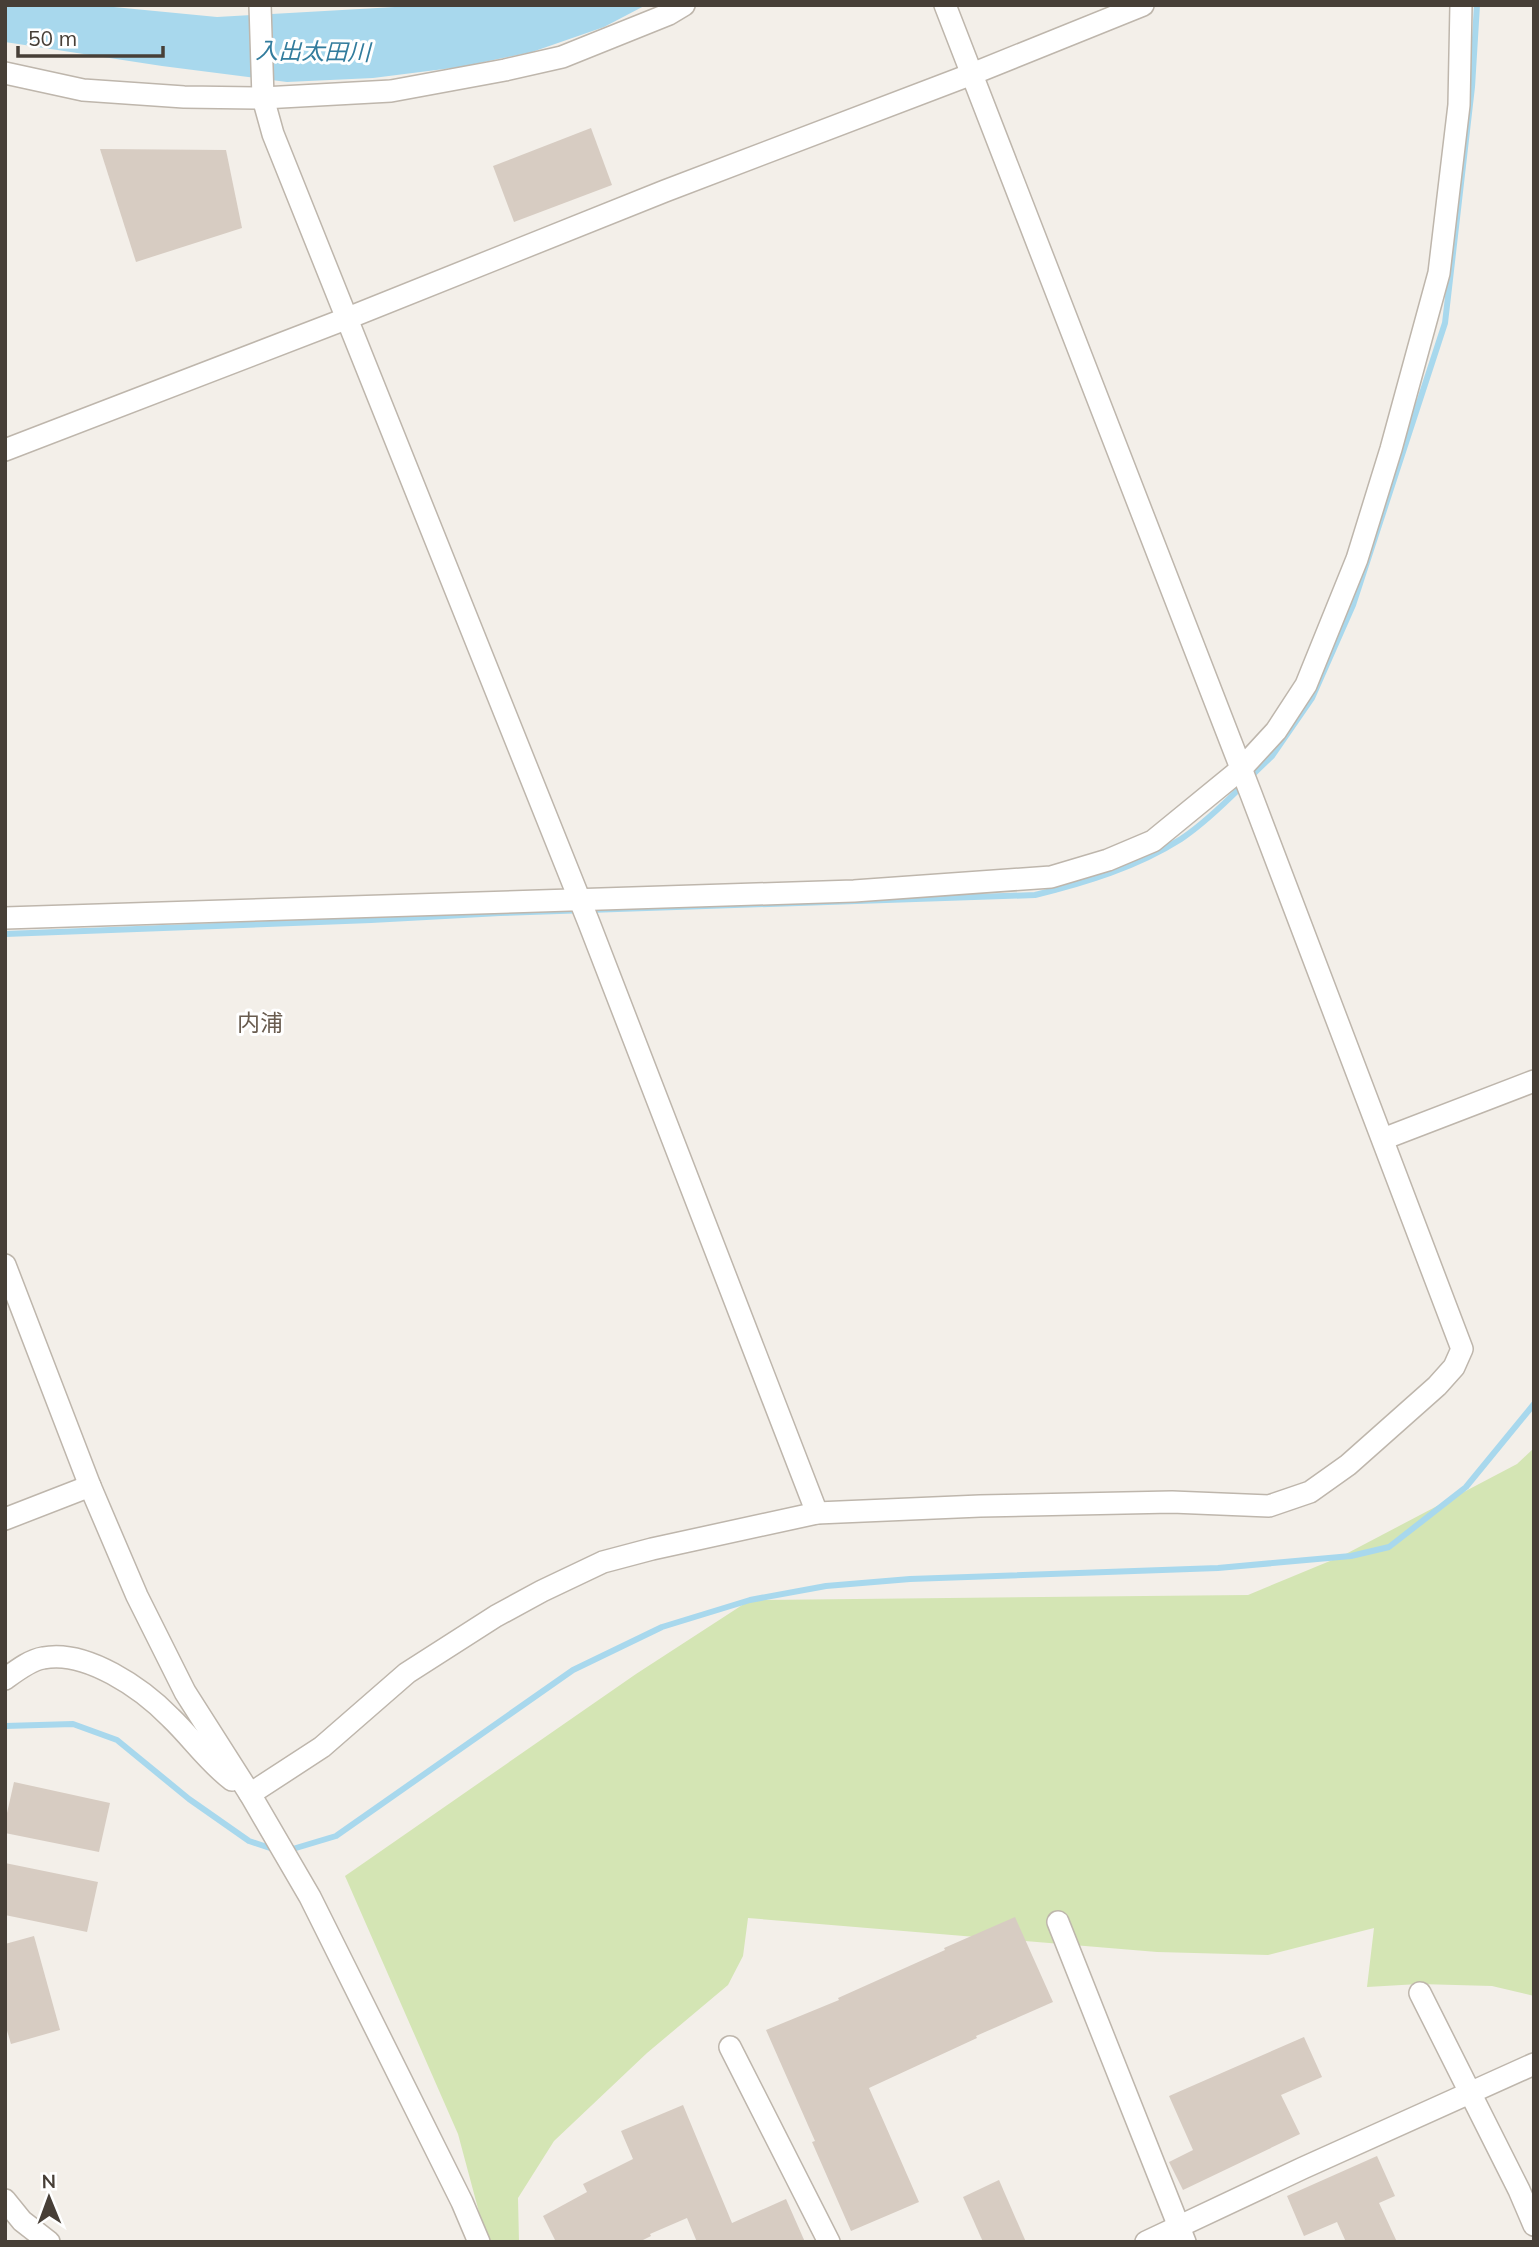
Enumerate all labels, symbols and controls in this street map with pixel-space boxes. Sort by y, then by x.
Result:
scale bar [18,14,163,58]
text: 50 m [28,25,77,51]
water label: 入出太田川 [255,35,374,67]
district label: 内浦 [237,1008,283,1037]
north arrow [14,2163,84,2233]
text: N [41,2169,56,2193]

